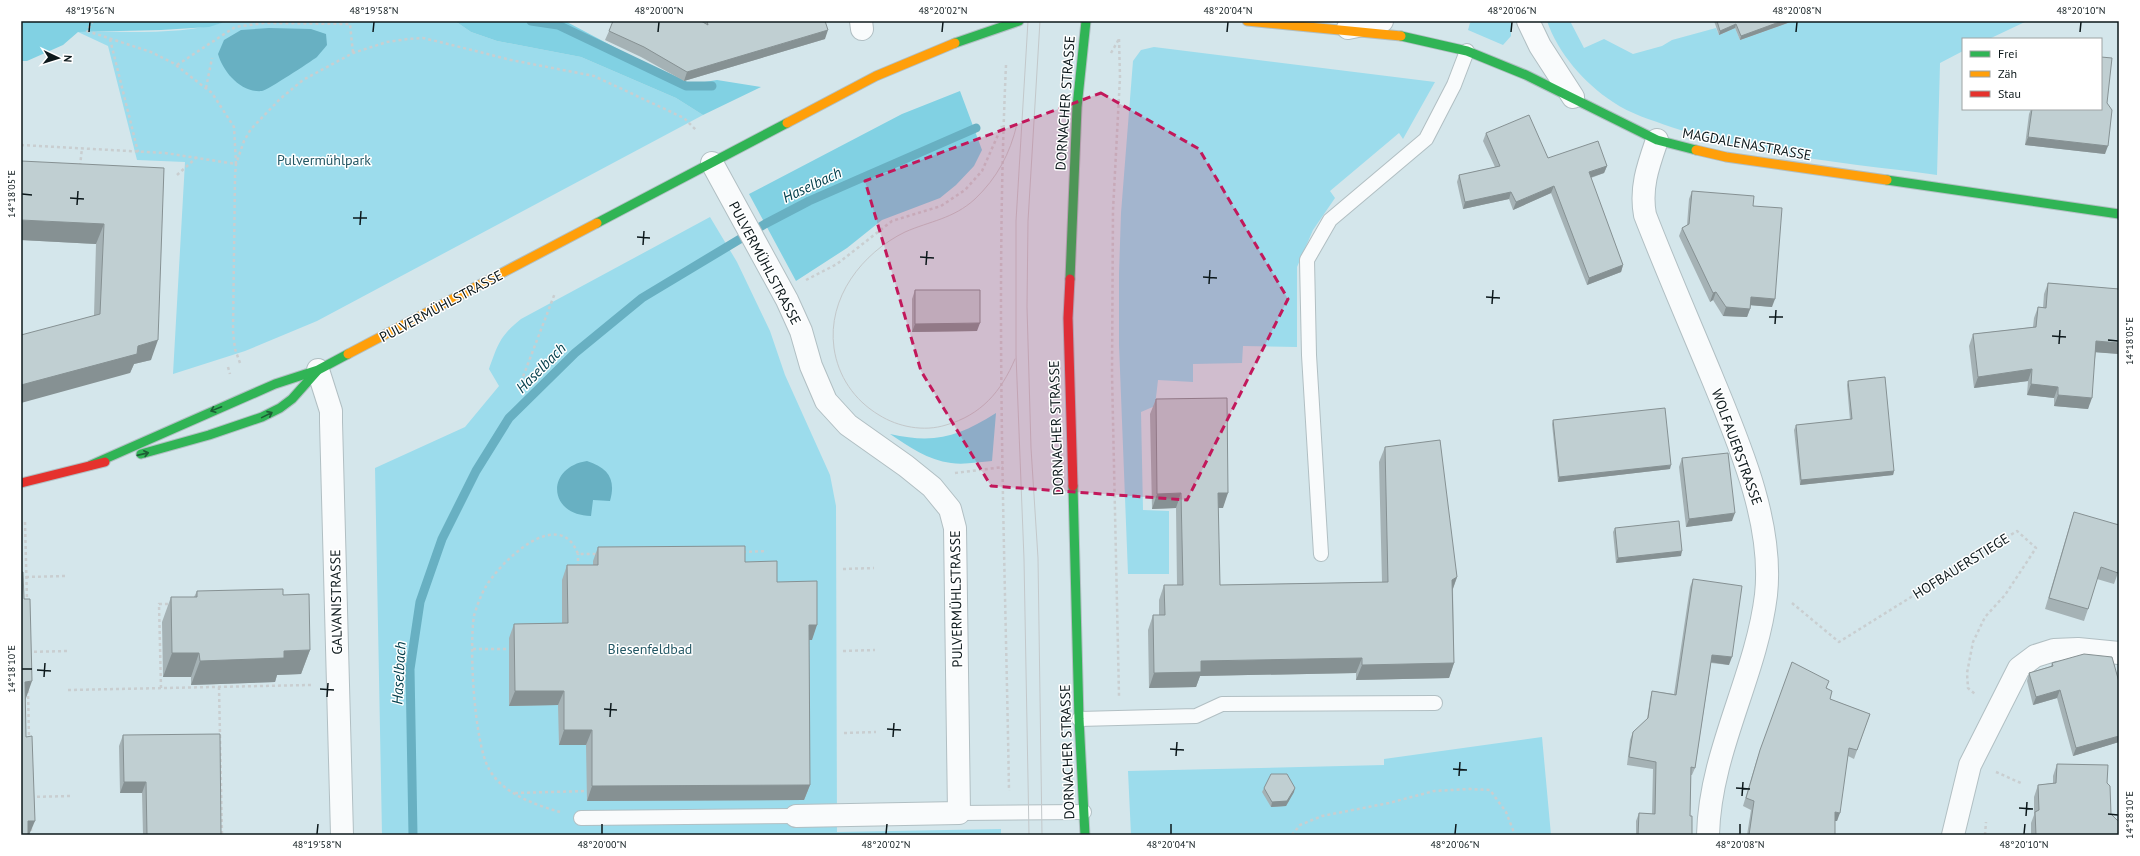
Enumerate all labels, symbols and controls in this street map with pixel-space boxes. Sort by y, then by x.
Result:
text: 48°19'56"N [65,4,115,17]
text: 48°19'58"N [349,4,399,17]
text: 48°20'00"N [634,4,684,17]
text: 48°20'02"N [918,4,968,17]
text: 48°20'04"N [1203,4,1253,17]
text: 48°20'06"N [1487,4,1537,17]
text: 48°20'08"N [1772,4,1822,17]
text: 48°20'10"N [2056,4,2106,17]
street label: DORNACHER STRASSE [1051,35,1079,171]
north arrow [38,38,78,78]
legend [1962,38,2102,110]
text: Frei [1998,46,2018,61]
text: N [61,55,75,63]
text: Zäh [1998,66,2017,81]
text: Stau [1998,86,2021,101]
street label: MAGDALENASTRASSE [1681,124,1813,164]
park label: Pulvermühlpark [277,151,371,169]
water label: Haselbach [779,163,845,207]
text: 14°18'05"E [5,170,18,218]
street label: PULVERMÜHLSTRASSE [725,198,805,328]
street label: PULVERMÜHLSTRASSE [376,266,506,346]
text: 14°18'05"E [2123,317,2136,365]
water label: Haselbach [512,339,570,397]
street label: DORNACHER STRASSE [1045,360,1067,496]
street label: WOLFAUERSTRASSE [1708,386,1766,508]
one-way arrow [211,405,223,413]
one-way arrow [261,411,273,418]
one-way arrow [136,449,149,457]
street label: HOFBAUERSTIEGE [1909,529,2013,603]
street label: PULVERMÜHLSTRASSE [946,530,966,668]
street label: GALVANISTRASSE [326,549,346,655]
park label: Biesenfeldbad [608,640,692,658]
water label: Haselbach [387,641,410,705]
text: 14°18'10"E [5,645,18,693]
street label: DORNACHER STRASSE [1056,684,1078,820]
text: 14°18'10"E [2123,791,2136,839]
text: 48°19'58"N [292,838,342,851]
text: 48°20'00"N [577,838,627,851]
text: 48°20'02"N [861,838,911,851]
text: 48°20'04"N [1146,838,1196,851]
text: 48°20'06"N [1430,838,1480,851]
text: 48°20'08"N [1715,838,1765,851]
text: 48°20'10"N [1999,838,2049,851]

